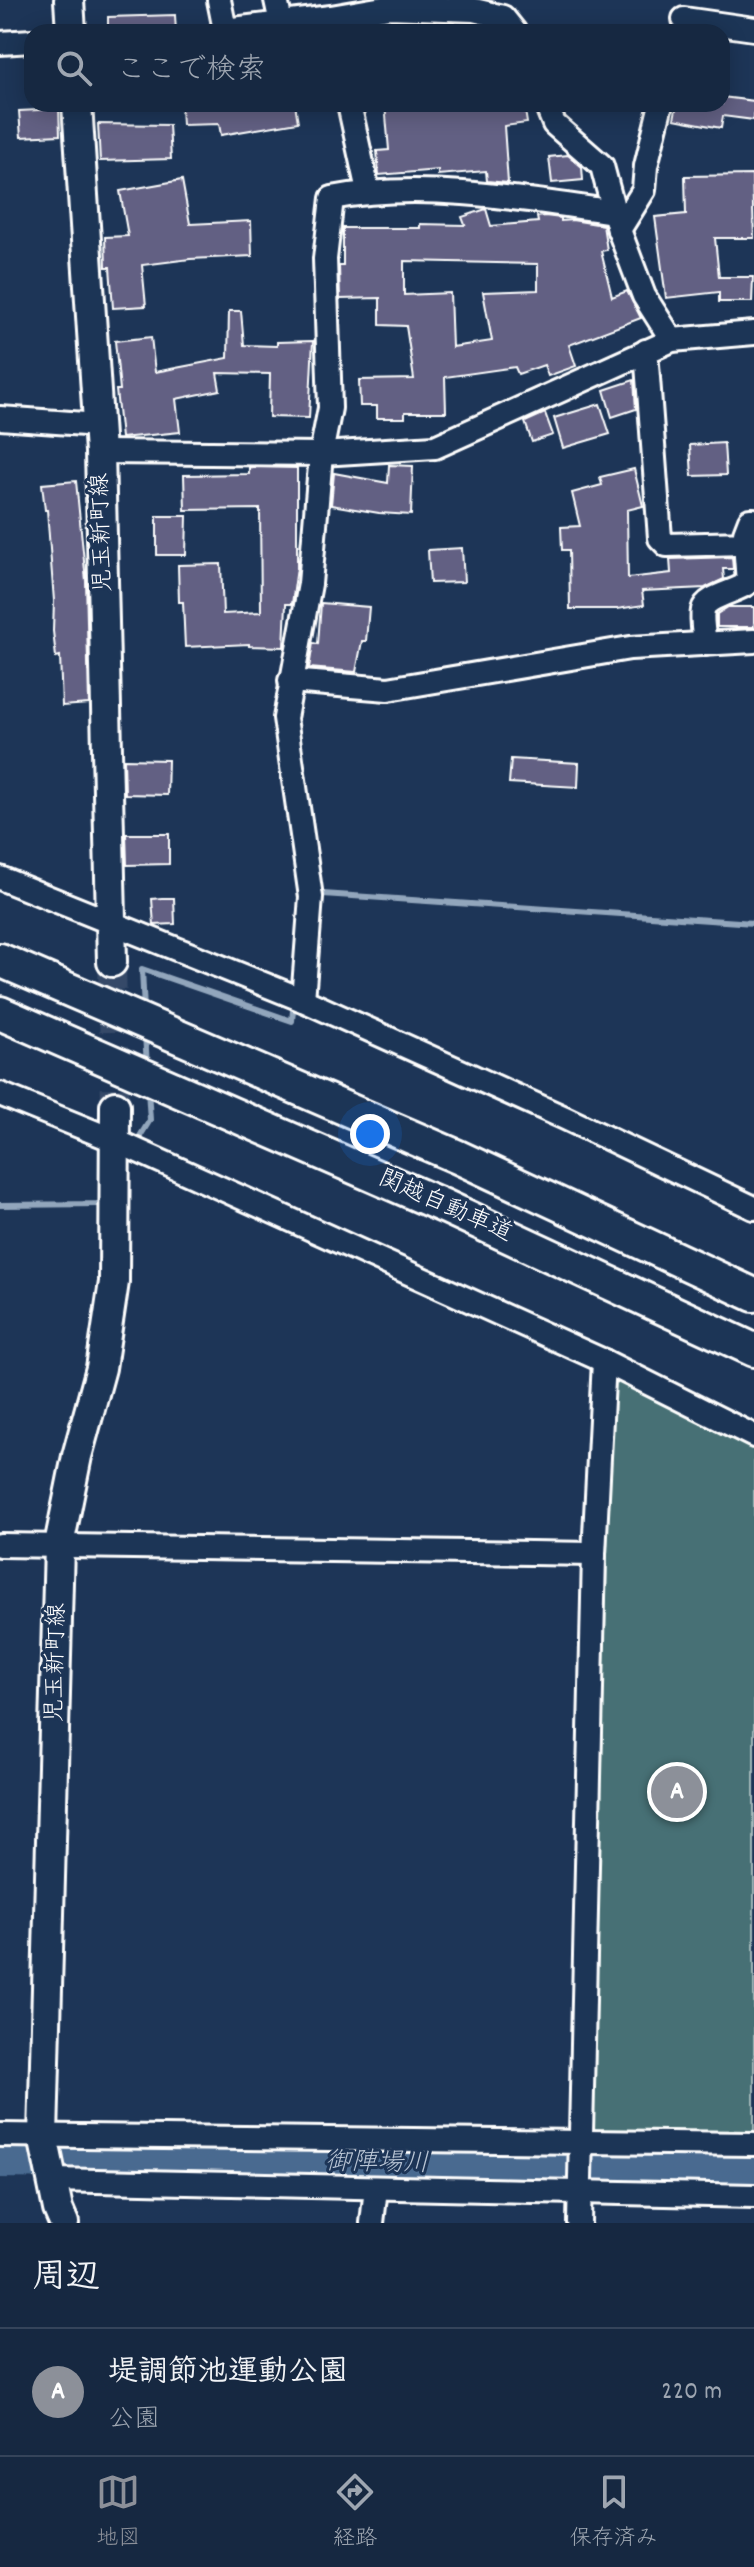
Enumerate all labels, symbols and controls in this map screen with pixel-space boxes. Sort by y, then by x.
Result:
search box [24,24,730,112]
icon: search [52,46,96,90]
text: ここで検索 [116,51,266,94]
street label: 児玉新町線 [84,472,122,594]
your location [350,1114,390,1154]
street label: 関越自動車道 [372,1162,518,1252]
street label: 児玉新町線 [39,1603,75,1723]
pin: A [651,1762,703,1822]
water label: 御陣場川 [325,2145,429,2183]
text: 周辺 [32,2255,100,2304]
text: 堤調節池運動公園 [108,2353,348,2396]
text: A [51,2374,65,2411]
text: 220 m [661,2374,722,2411]
text: 公園 [108,2402,160,2439]
tab: 地図 [96,2470,140,2555]
tab: 経路 [333,2470,377,2555]
tab: 保存済み [570,2470,658,2555]

